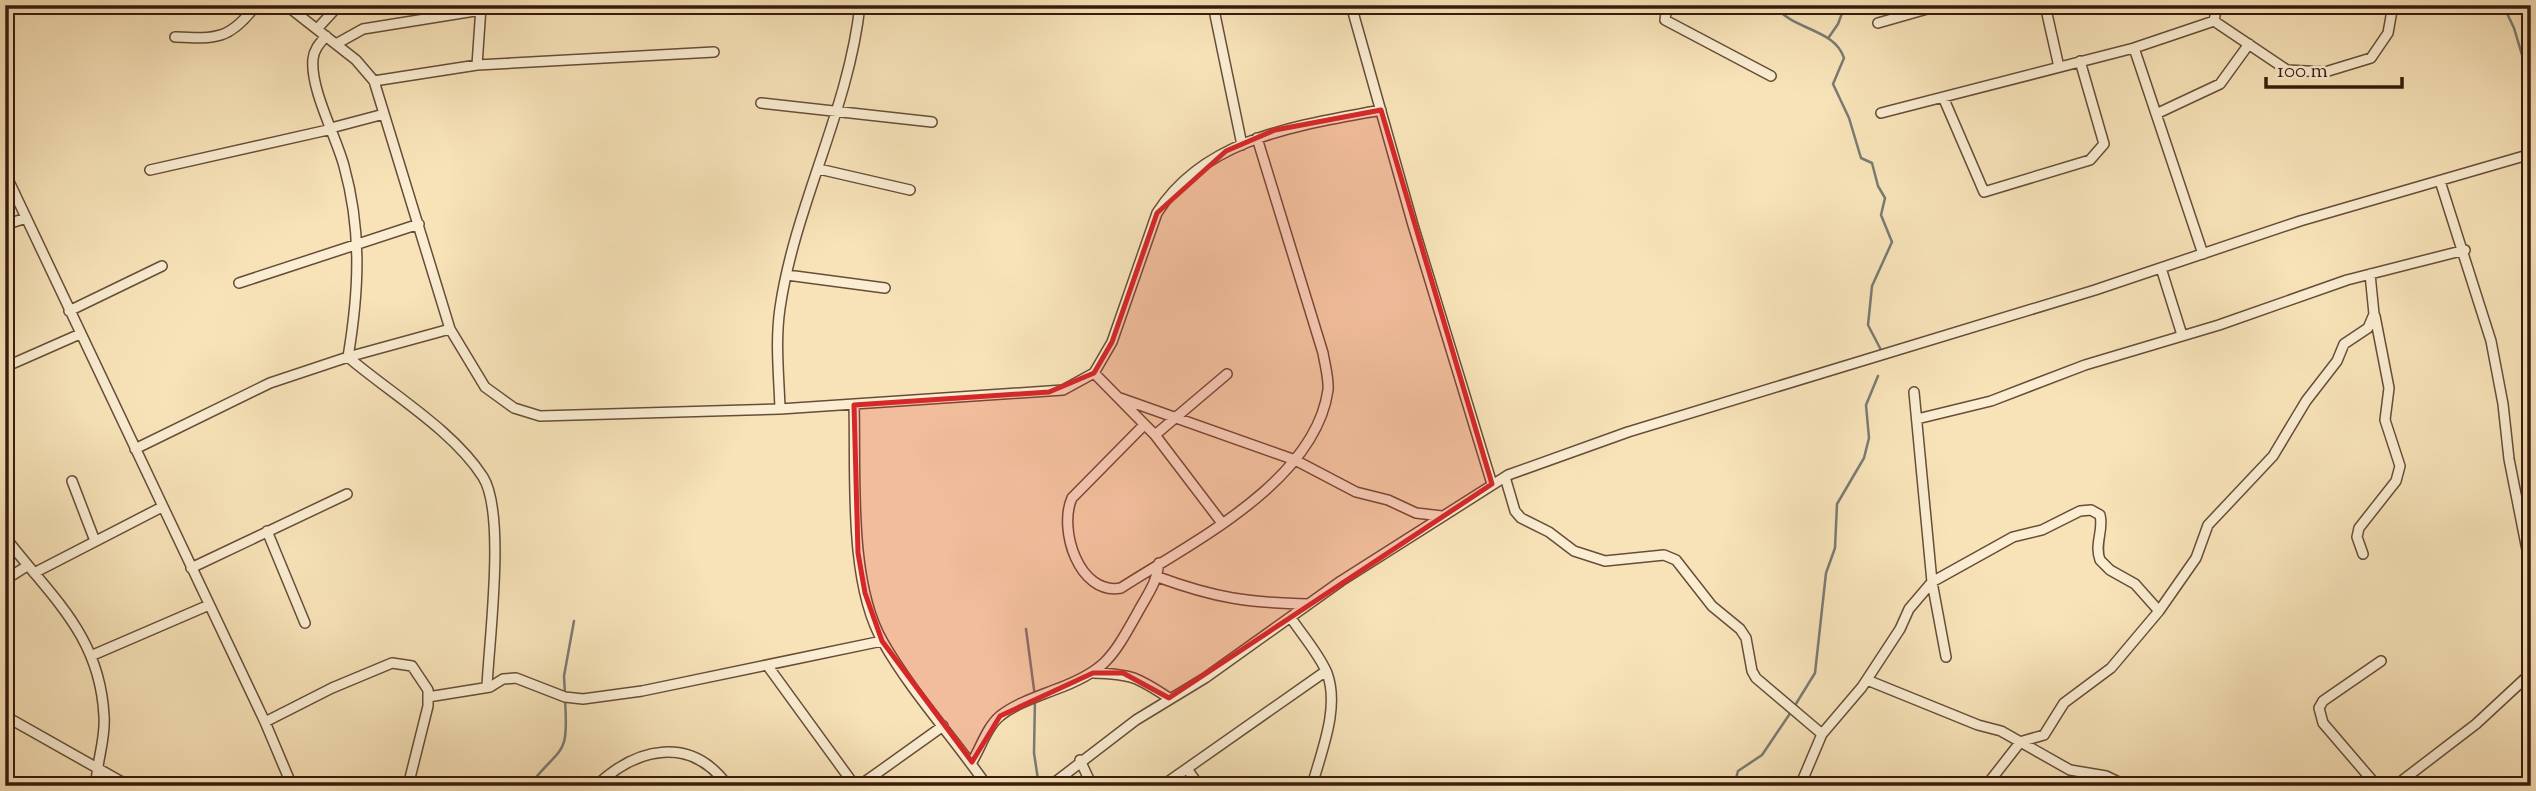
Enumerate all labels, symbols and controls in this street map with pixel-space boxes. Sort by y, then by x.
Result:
scale bar [2266,46,2403,90]
text: 100 m [2277,57,2328,87]

